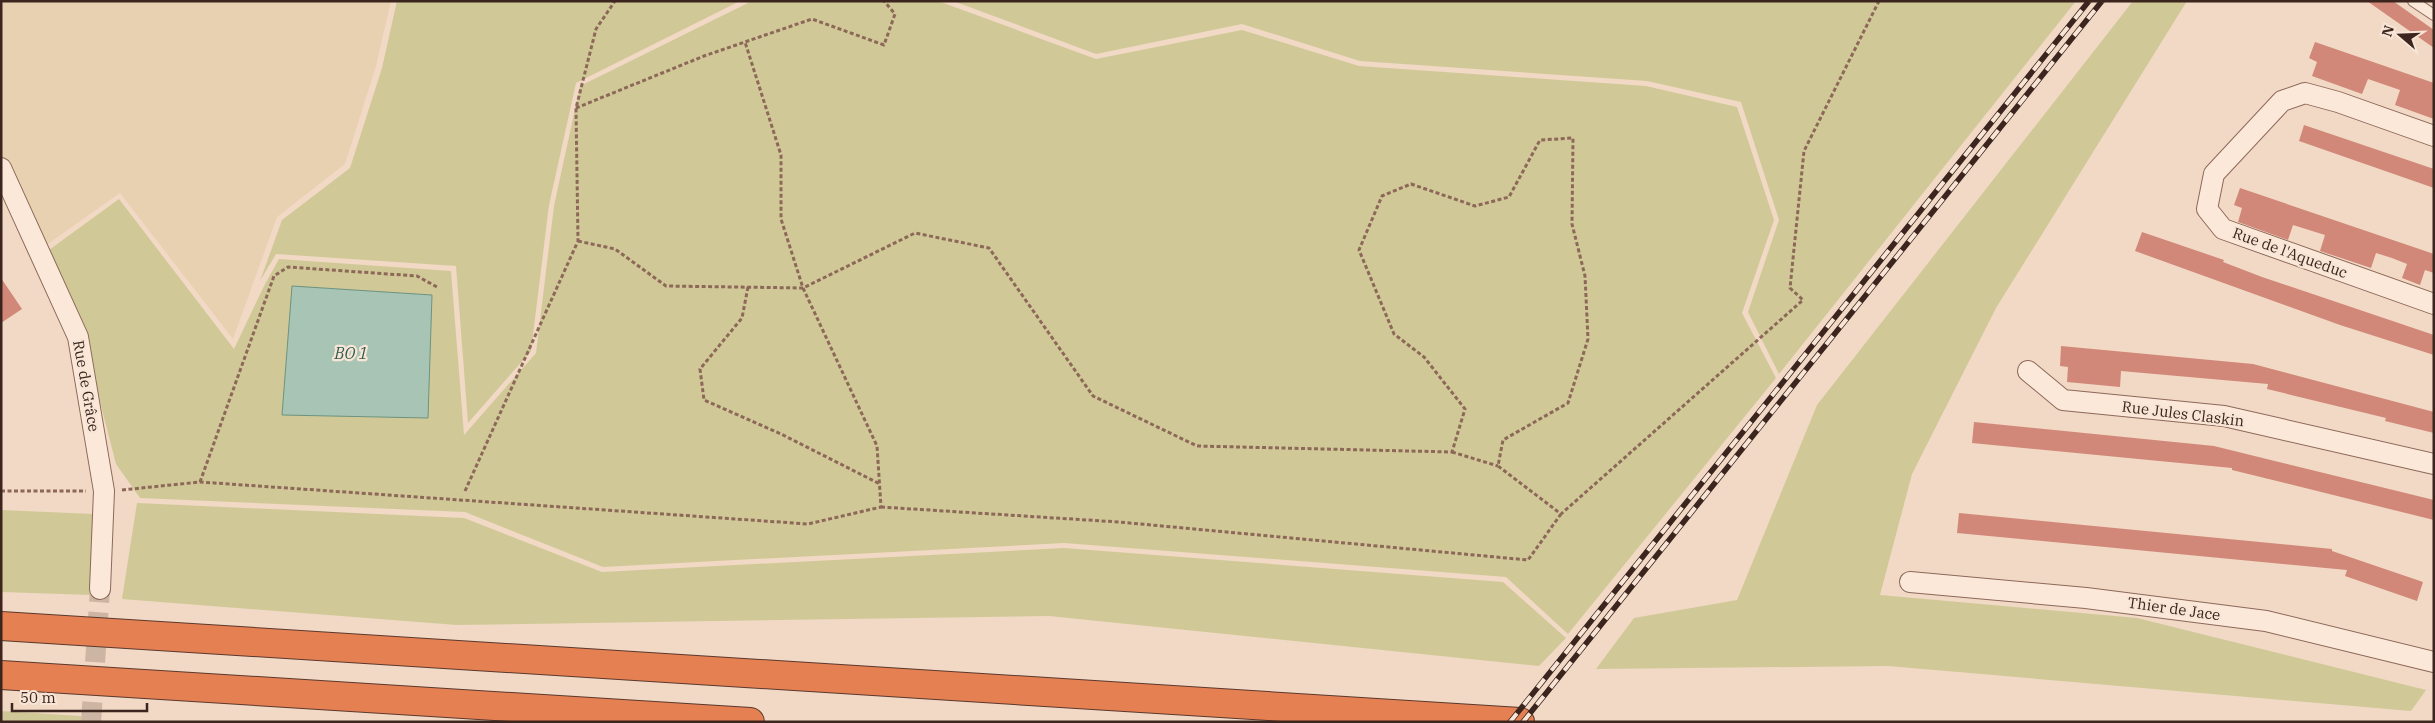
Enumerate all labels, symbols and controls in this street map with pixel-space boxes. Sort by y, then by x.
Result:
north arrow [2375,10,2425,60]
text: N [2377,23,2398,39]
street label: Rue de l'Aqueduc [2230,223,2351,282]
street label: Rue de Grâce [69,339,104,433]
water label: BO 1 [334,343,367,363]
street label: Rue Jules Claskin [2121,397,2246,430]
street label: Thier de Jace [2127,593,2222,624]
scale bar [12,680,148,712]
text: 50 m [20,688,56,707]

